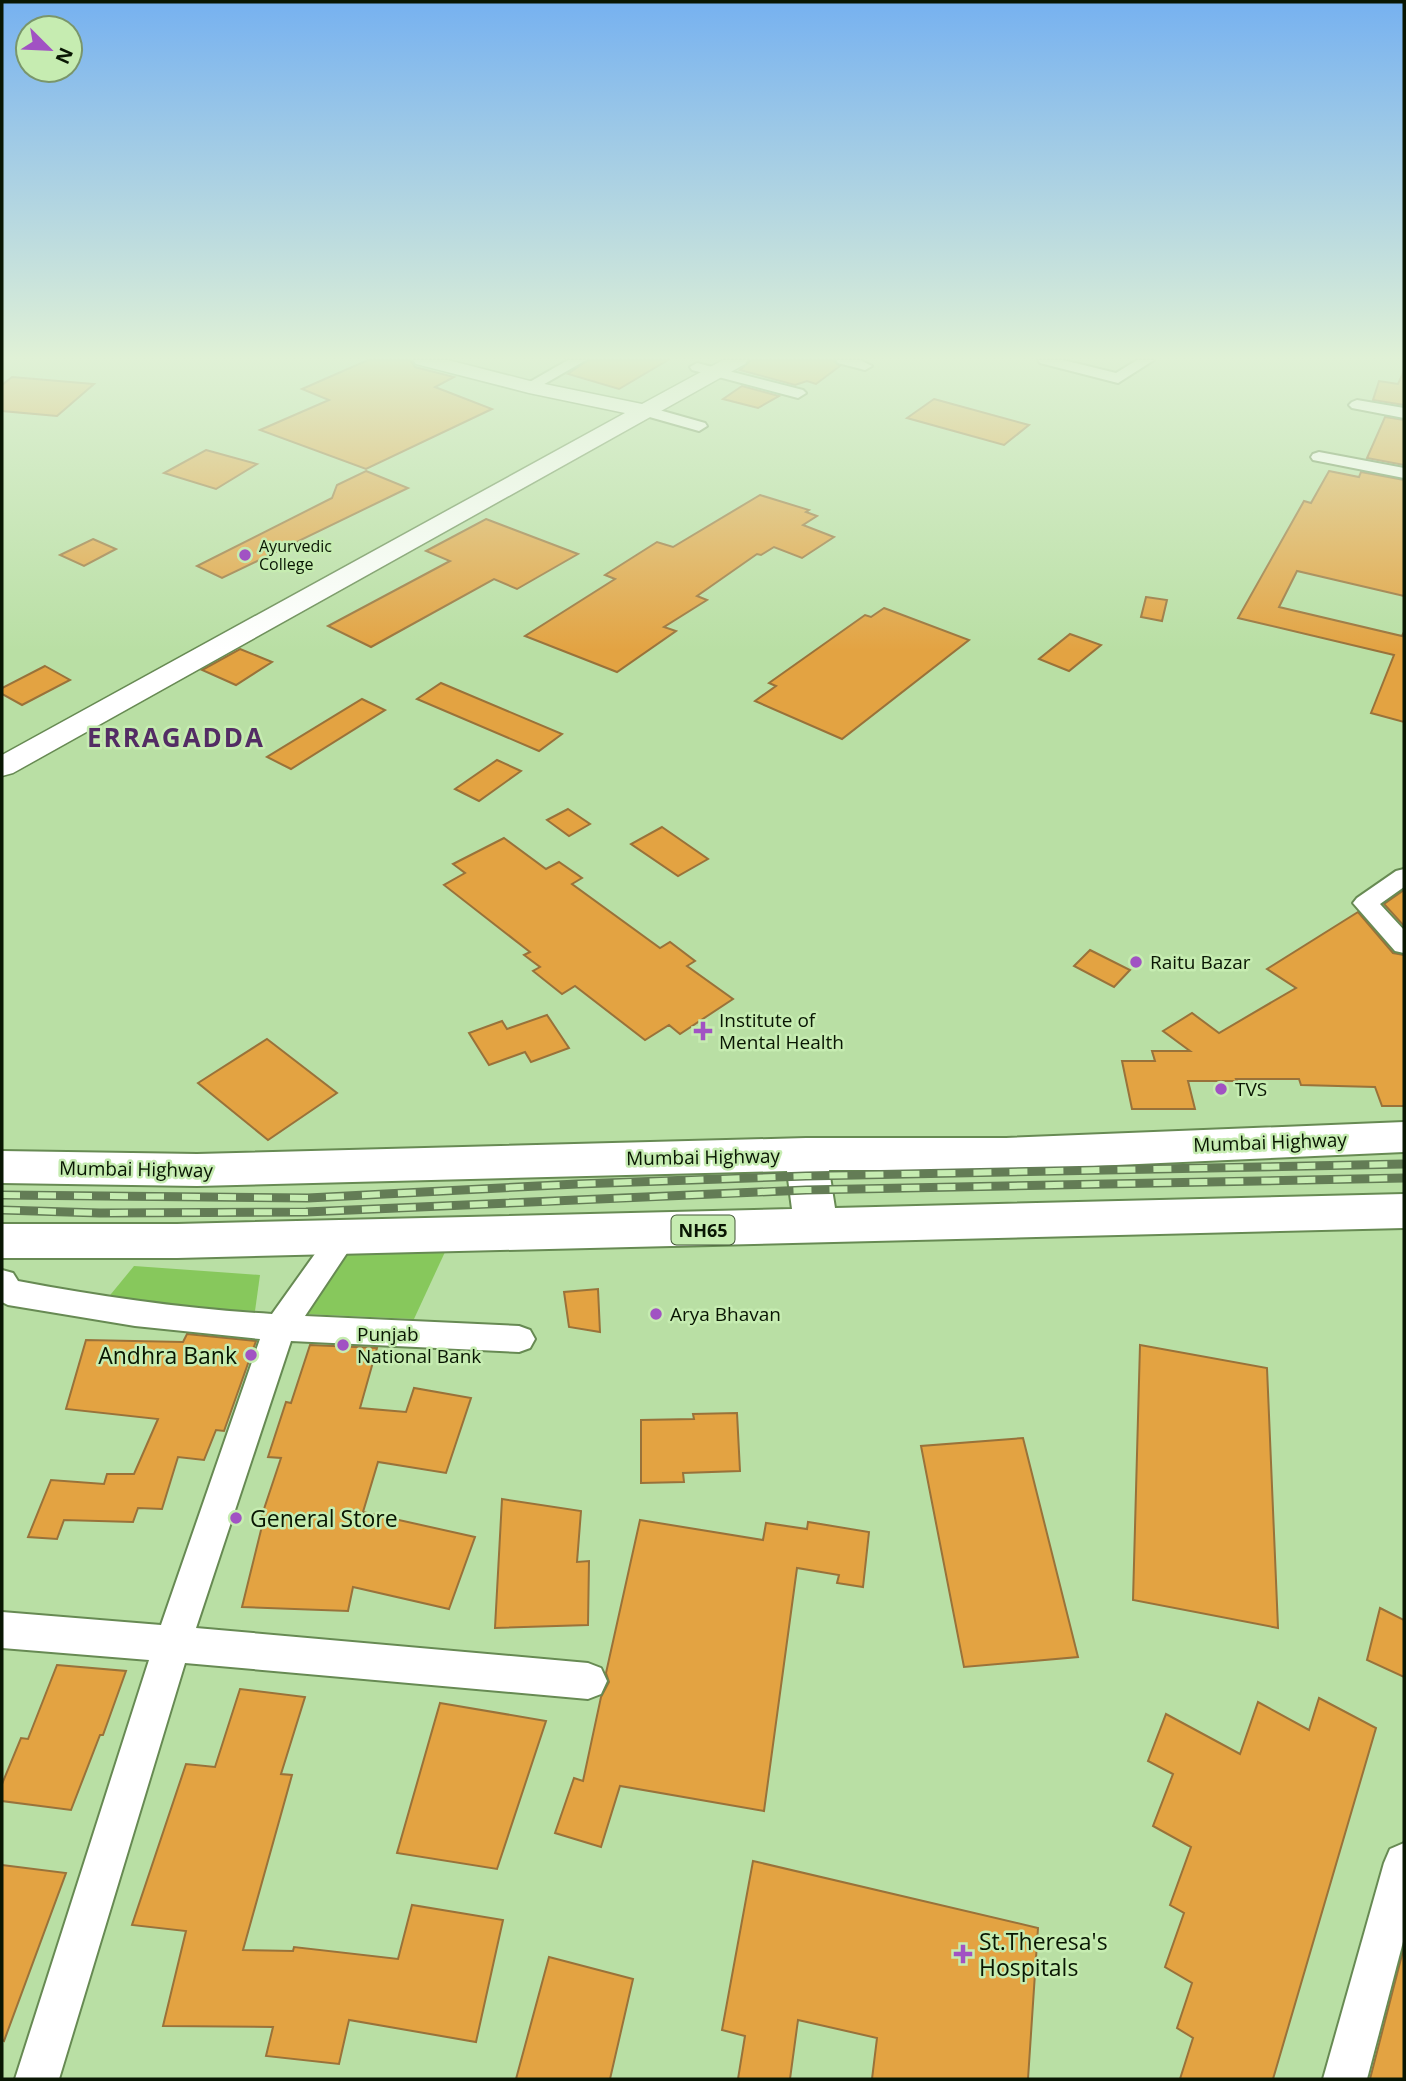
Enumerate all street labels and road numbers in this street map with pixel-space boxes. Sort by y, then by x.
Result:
street label: Mumbai Highway [1193,1126,1348,1158]
street label: Mumbai Highway [626,1143,781,1171]
street label: Mumbai Highway [59,1155,214,1183]
road number: NH65 [672,1216,734,1245]

